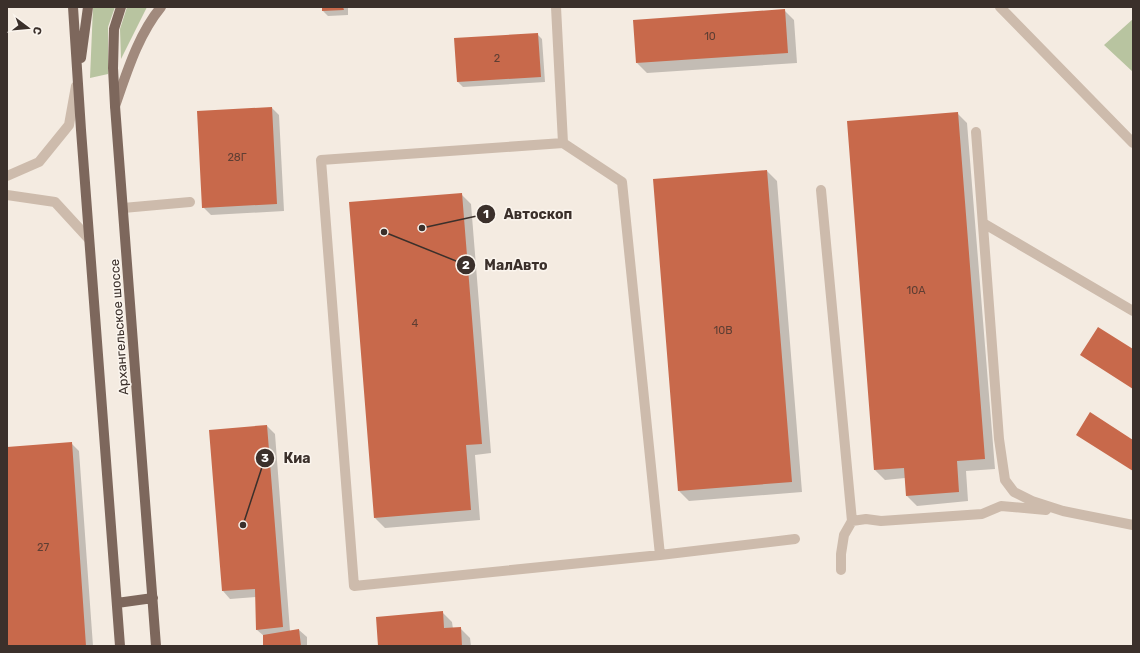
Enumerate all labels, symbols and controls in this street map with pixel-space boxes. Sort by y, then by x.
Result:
north arrow [8,8,48,48]
text: С [30,25,44,36]
house number: 10 [704,30,716,43]
house number: 2 [494,52,500,65]
house number: 28Г [227,151,247,164]
callout: Автоскоп [476,201,581,227]
text: Автоскоп [504,206,572,223]
text: 1 [483,207,489,221]
callout: МалАвто [456,252,555,278]
text: МалАвто [484,257,548,274]
street label: Архангельское шоссе [107,258,131,396]
text: 2 [462,258,470,272]
house number: 10А [906,284,926,297]
house number: 4 [412,317,419,330]
house number: 10В [713,324,733,337]
callout: Киа [255,445,318,471]
text: Киа [283,450,311,467]
text: 3 [261,451,269,465]
house number: 27 [37,541,49,554]

